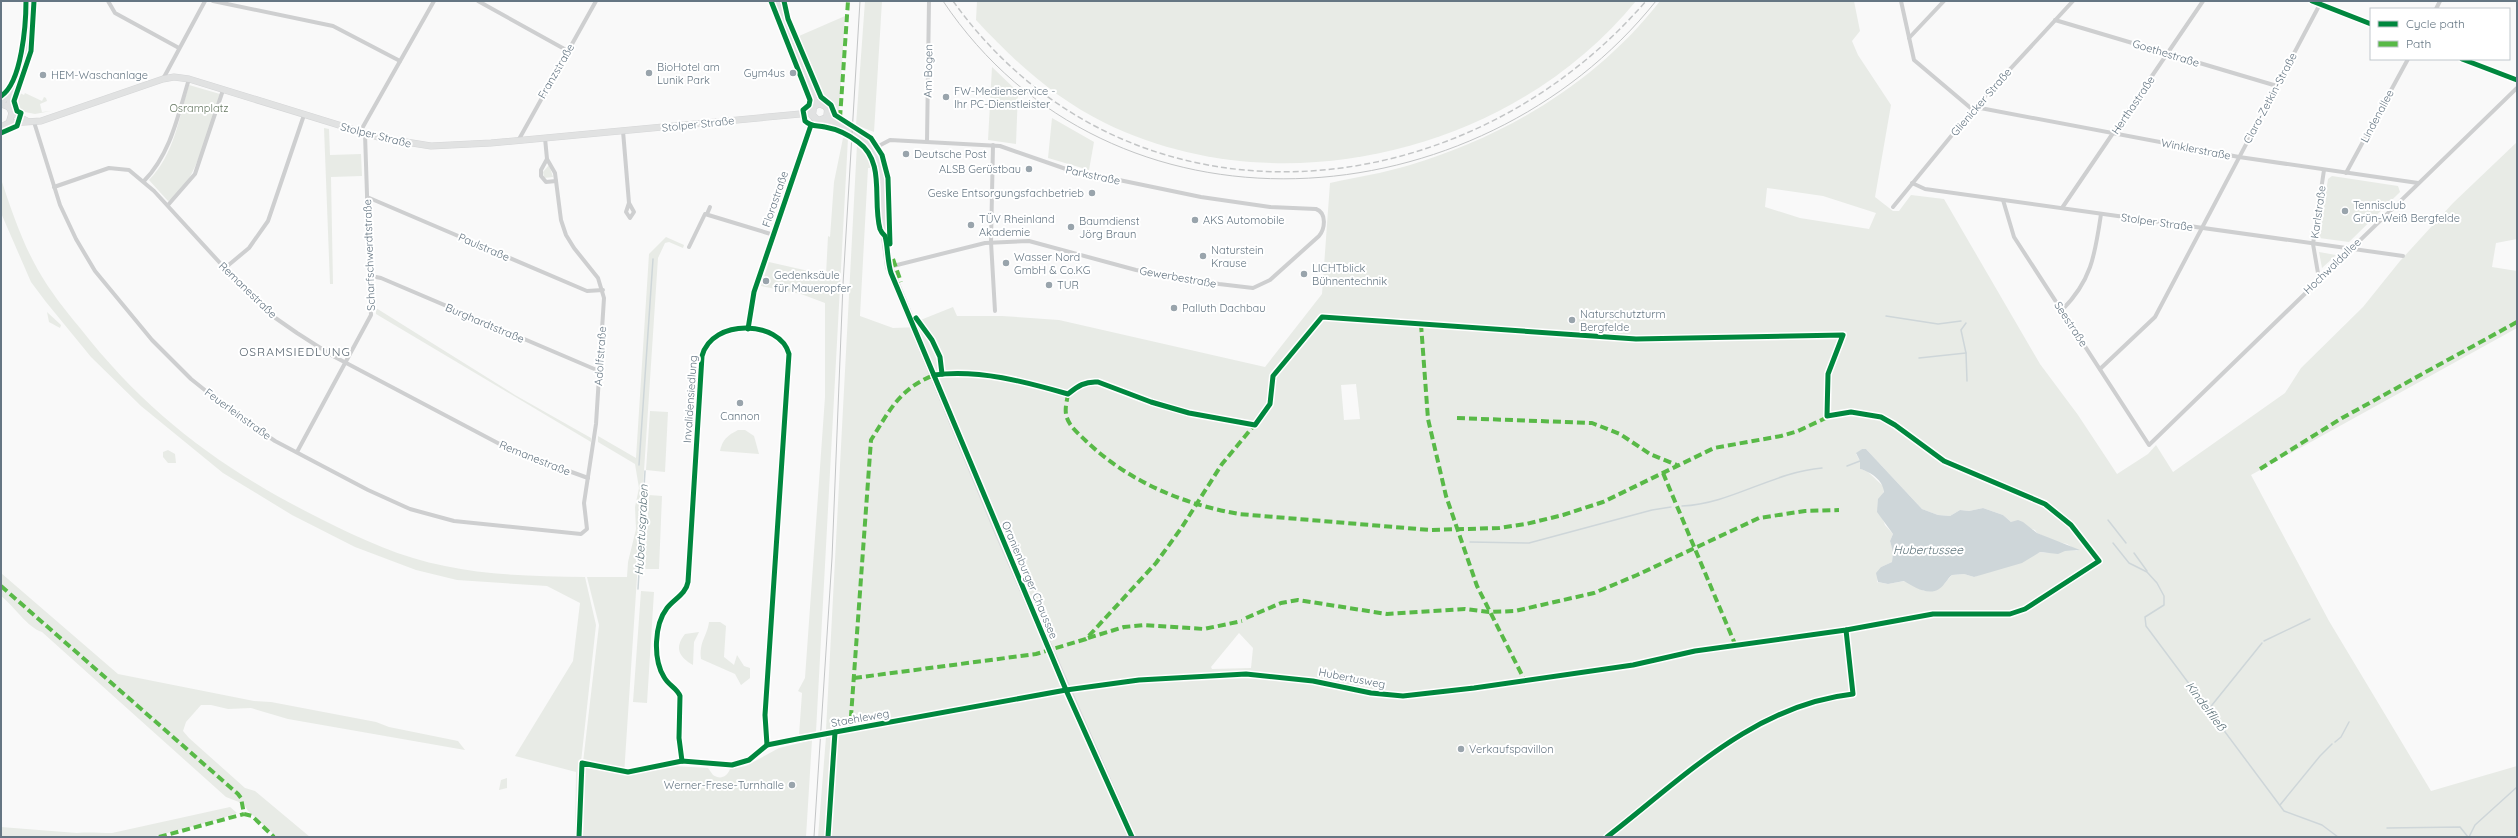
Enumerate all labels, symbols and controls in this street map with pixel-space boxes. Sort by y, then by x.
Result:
legend [2370,8,2510,60]
text: Cycle path [2406,16,2465,31]
street label: Goethestraße [2131,36,2201,70]
text: Path [2406,36,2431,51]
street label: Franzstraße [535,41,577,101]
street label: Am Bogen [921,44,935,98]
street label: Clara-Zetkin-Straße [2240,50,2300,146]
place label: BioHotel am Lunik Park [657,60,720,87]
street label: Glienicker Straße [1948,65,2014,139]
place label: Gym4us [744,66,785,80]
place label: HEM-Waschanlage [51,68,148,82]
marker: BioHotel am Lunik Park [644,68,654,78]
marker: Gym4us [788,68,798,78]
marker: HEM-Waschanlage [38,70,48,80]
street label: Herthastraße [2108,73,2158,137]
place label: FW-Medienservice - Ihr PC-Dienstleister [954,84,1056,111]
street label: Lindenallee [2357,87,2397,145]
marker: FW-Medienservice - Ihr PC-Dienstleister [941,92,951,102]
park label: Osramplatz [169,101,229,115]
street label: Stolper Straße [661,113,735,135]
street label: Stolper Straße [339,119,413,151]
street label: Winklerstraße [2160,135,2232,163]
place label: Deutsche Post [914,147,987,161]
marker: Deutsche Post [901,149,911,159]
place label: ALSB Gerüstbau [939,162,1021,176]
street label: Parkstraße [1064,162,1122,188]
marker: ALSB Gerüstbau [1024,164,1034,174]
street label: Florastraße [759,169,791,229]
street label: Karlstraße [2307,185,2329,239]
place label: Geske Entsorgungsfachbetrieb [928,186,1084,200]
marker: Geske Entsorgungsfachbetrieb [1087,188,1097,198]
place label: Tennisclub Grün-Weiß Bergfelde [2353,198,2460,225]
street label: Scharfschwerdtstraße [360,199,378,311]
marker: Tennisclub Grün-Weiß Bergfelde [2340,206,2350,216]
street label: Stolper Straße [2120,210,2194,234]
place label: TÜV Rheinland Akademie [979,212,1055,239]
place label: AKS Automobile [1203,213,1285,227]
place label: Baumdienst Jörg Braun [1079,214,1140,241]
marker: AKS Automobile [1190,215,1200,225]
marker: TÜV Rheinland Akademie [966,220,976,230]
marker: Baumdienst Jörg Braun [1066,222,1076,232]
street label: Paulstraße [456,230,512,264]
street label: Hochwaldallee [2300,235,2364,297]
place label: Naturstein Krause [1211,243,1264,270]
place label: Wasser Nord GmbH & Co.KG [1014,250,1090,277]
marker: Naturstein Krause [1198,251,1208,261]
marker: Wasser Nord GmbH & Co.KG [1001,258,1011,268]
street label: Remanestraße [216,259,280,321]
place label: LICHTblick Bühnentechnik [1312,261,1387,288]
street label: Gewerbestraße [1138,263,1218,291]
place label: Gedenksäule für Maueropfer [774,268,852,295]
marker: LICHTblick Bühnentechnik [1299,269,1309,279]
marker: Gedenksäule für Maueropfer [761,276,771,286]
place label: TUR [1057,278,1079,292]
marker: TUR [1044,280,1054,290]
street label: Seestraße [2051,299,2091,349]
street label: Burghardtstraße [443,300,527,346]
place label: Palluth Dachbau [1182,301,1265,315]
marker: Palluth Dachbau [1169,303,1179,313]
place label: Naturschutzturm Bergfelde [1580,307,1666,334]
marker: Naturschutzturm Bergfelde [1567,315,1577,325]
street label: Adolfstraße [591,326,609,386]
district label: OSRAMSIEDLUNG [239,344,351,359]
street label: Invalidensiedlung [680,355,700,443]
street label: Feuerleinstraße [202,385,274,443]
marker: Cannon [735,398,745,408]
place label: Cannon [720,409,760,423]
street label: Remanestraße [497,437,573,479]
water label: Hubertusgraben [631,483,651,576]
street label: Oranienburger Chaussee [999,519,1061,641]
water label: Hubertussee [1893,542,1964,557]
street label: Hubertusweg [1317,665,1387,691]
water label: Kindelfließ [2183,678,2230,734]
street label: Staehleweg [830,706,890,730]
place label: Verkaufspavillon [1469,742,1554,756]
marker: Verkaufspavillon [1456,744,1466,754]
place label: Werner-Frese-Turnhalle [664,778,784,792]
marker: Werner-Frese-Turnhalle [787,780,797,790]

